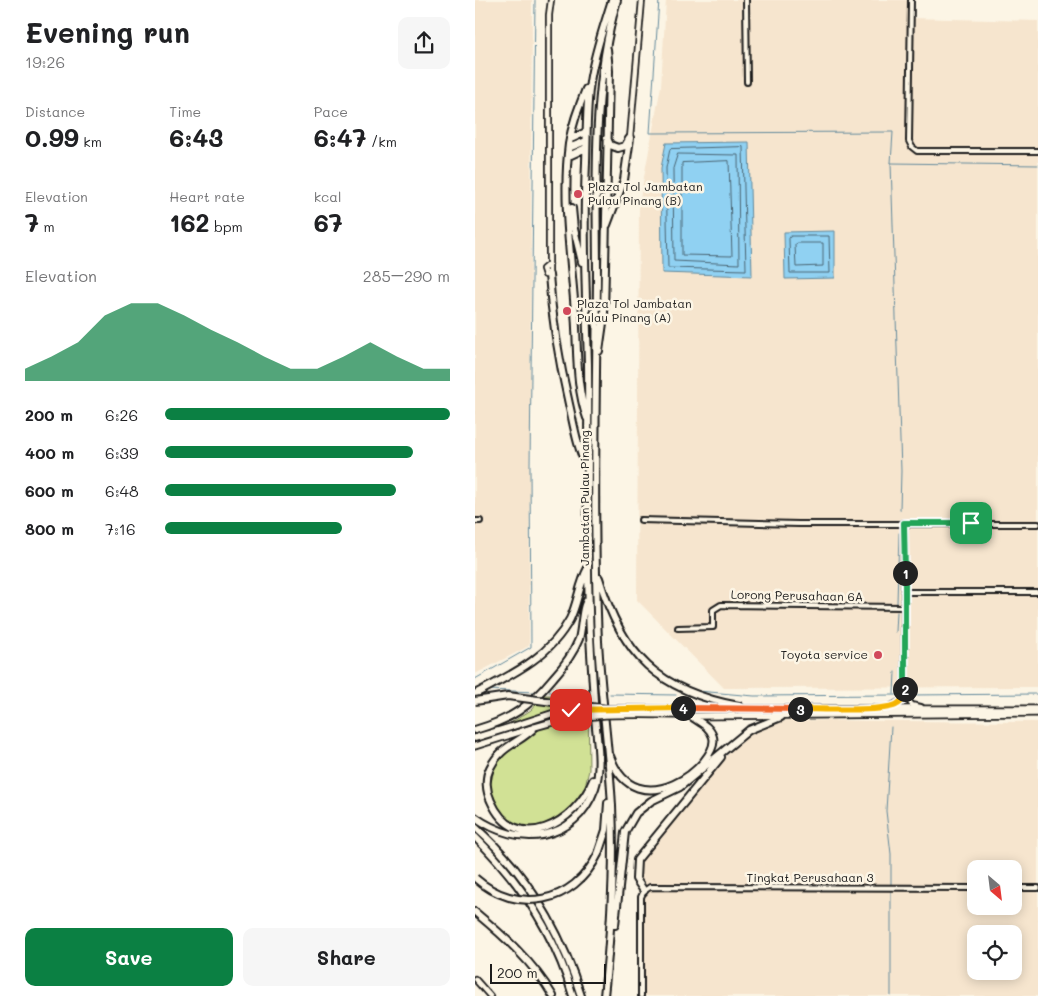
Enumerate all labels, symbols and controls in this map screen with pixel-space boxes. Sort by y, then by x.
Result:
text: Evening run [25,14,190,50]
button: share [398,17,450,69]
text: 19:26 [25,51,65,72]
text: Distance [25,102,85,121]
text: Time [169,102,201,121]
text: Pace [314,102,348,121]
text: 0.99 [25,121,79,153]
text: 6:43 [169,121,223,153]
text: 6:47 [314,121,366,153]
text: km [79,132,102,151]
text: /km [366,132,397,151]
place label: Plaza Tol Jambatan Pulau Pinang (B) [588,178,703,208]
text: Elevation [25,187,88,206]
text: Heart rate [169,187,245,206]
text: kcal [314,187,342,206]
marker: Plaza Tol Jambatan Pulau Pinang (B) [572,188,584,200]
text: 7 [25,206,39,238]
text: 162 [169,206,210,238]
text: 67 [314,206,343,238]
text: m [39,217,55,236]
text: bpm [210,217,243,236]
text: Elevation [25,265,97,286]
text: 285–290 m [363,265,450,286]
place label: Plaza Tol Jambatan Pulau Pinang (A) [577,295,692,325]
marker: Plaza Tol Jambatan Pulau Pinang (A) [561,305,573,317]
text: 200 m [25,404,73,425]
text: 6:26 [105,404,138,425]
street label: Jambatan Pulau Pinang [576,430,592,566]
text: 400 m [25,442,74,463]
text: 6:39 [105,442,138,463]
text: 600 m [25,480,74,501]
text: 6:48 [105,480,139,501]
pin [950,502,992,544]
icon: arrive [957,509,985,537]
text: 800 m [25,518,74,539]
text: 7:16 [105,518,136,539]
pin: 1 [893,560,917,586]
text: 1 [902,564,909,583]
street label: Lorong Perusahaan 6A [731,586,863,604]
place label: Toyota service [780,646,868,662]
marker: Toyota service [872,649,884,661]
pin: 2 [893,676,917,702]
text: 2 [902,680,909,699]
pin [550,689,592,731]
icon: check [557,696,585,724]
pin: 4 [671,696,695,720]
pin: 3 [787,696,813,722]
text: 4 [679,699,688,718]
text: 3 [796,700,805,719]
north arrow [967,860,1023,915]
map controls [967,860,1022,980]
street label: Tingkat Perusahaan 3 [747,869,873,885]
button: locate [967,925,1022,980]
button: Save [25,928,233,986]
button: Share [243,928,450,986]
scale bar [490,961,606,984]
text: 200 m [497,963,538,982]

